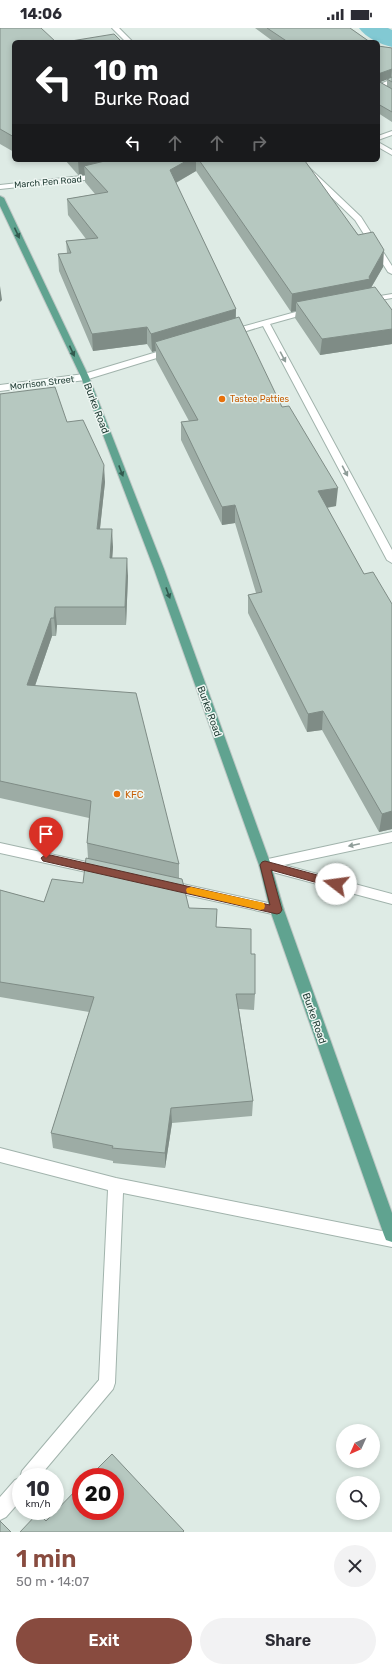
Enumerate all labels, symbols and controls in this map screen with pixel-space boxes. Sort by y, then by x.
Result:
text: 14:06 [20,5,62,23]
text: 10 m [94,54,159,87]
icon: left [28,56,80,108]
text: Burke Road [94,88,190,110]
icon: left [122,132,144,154]
icon: ahead [164,132,186,154]
icon: ahead [206,132,228,154]
icon: right [248,132,270,154]
street label: March Pen Road [14,174,82,190]
one-way arrow [14,228,20,239]
one-way arrow [69,345,75,357]
one-way arrow [280,351,287,362]
street label: Morrison Street [9,374,75,392]
street label: Burke Road [81,381,111,435]
marker: Tastee Patties [217,394,227,404]
place label: Tastee Patties [230,394,290,404]
one-way arrow [119,466,125,478]
one-way arrow [341,466,348,477]
one-way arrow [165,587,171,599]
street label: Burke Road [194,684,224,738]
marker: KFC [112,789,122,799]
place label: KFC [125,789,144,801]
pin [29,817,63,858]
icon: arrive [35,823,57,845]
one-way arrow [348,843,360,849]
position arrow [315,863,357,905]
street label: Burke Road [300,991,328,1045]
north arrow [336,1424,380,1468]
map controls [336,1424,380,1520]
speed limit sign: 20 [72,1468,124,1520]
button: search [336,1476,380,1520]
text: 10 [26,1477,50,1501]
text: km/h [26,1498,50,1510]
text: 1 min [16,1545,76,1573]
button: close [334,1545,376,1587]
text: 50 m · 14:07 [16,1574,89,1589]
button: Exit [16,1618,192,1664]
button: Share [200,1618,376,1664]

